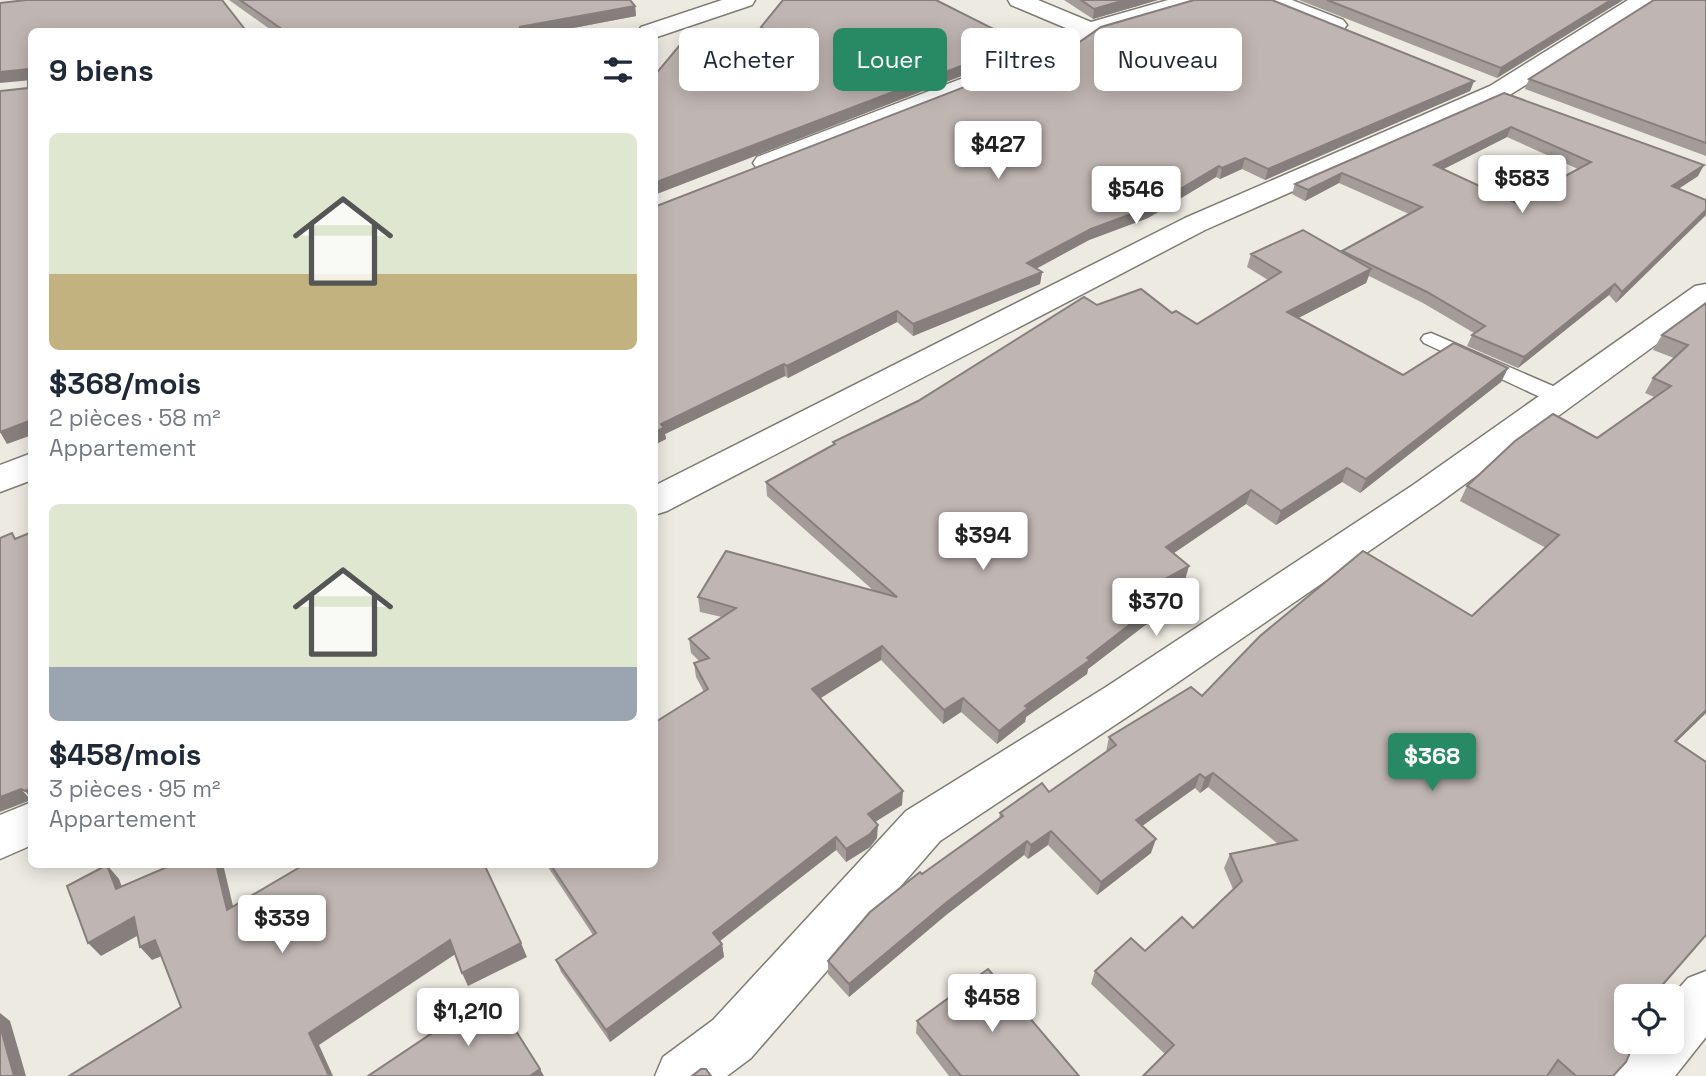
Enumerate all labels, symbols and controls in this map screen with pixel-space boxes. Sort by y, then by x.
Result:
chip: Acheter [679,28,819,91]
chip: Louer [833,28,947,91]
chip: Filtres [961,28,1080,91]
chip: Nouveau [1094,28,1242,91]
text: 9 biens [49,51,154,90]
icon: filters [599,51,637,89]
pin: $427 [957,122,1039,181]
text: $427 [971,129,1025,159]
pin: $583 [1481,156,1563,215]
text: $583 [1494,163,1550,193]
pin: $546 [1095,166,1177,226]
text: $546 [1108,174,1164,204]
icon: home [280,178,406,304]
text: $368/mois [49,364,201,403]
text: 2 pièces · 58 m² [49,403,221,433]
text: Appartement [49,433,197,463]
pin: $394 [942,512,1024,572]
text: $394 [955,520,1011,550]
icon: home [280,549,406,675]
pin: $370 [1115,578,1197,638]
text: $370 [1128,586,1184,616]
pin: $368 [1391,734,1473,793]
text: $458/mois [49,735,202,774]
text: $368 [1404,741,1460,771]
text: 3 pièces · 95 m² [49,774,220,804]
text: Appartement [49,804,197,834]
pin: $339 [241,895,323,955]
text: $339 [254,903,310,933]
pin: $458 [951,974,1033,1034]
text: $458 [964,982,1020,1012]
map controls [1614,984,1684,1054]
button: locate [1614,984,1684,1054]
pin: $1,210 [411,988,525,1048]
text: $1,210 [433,996,503,1026]

